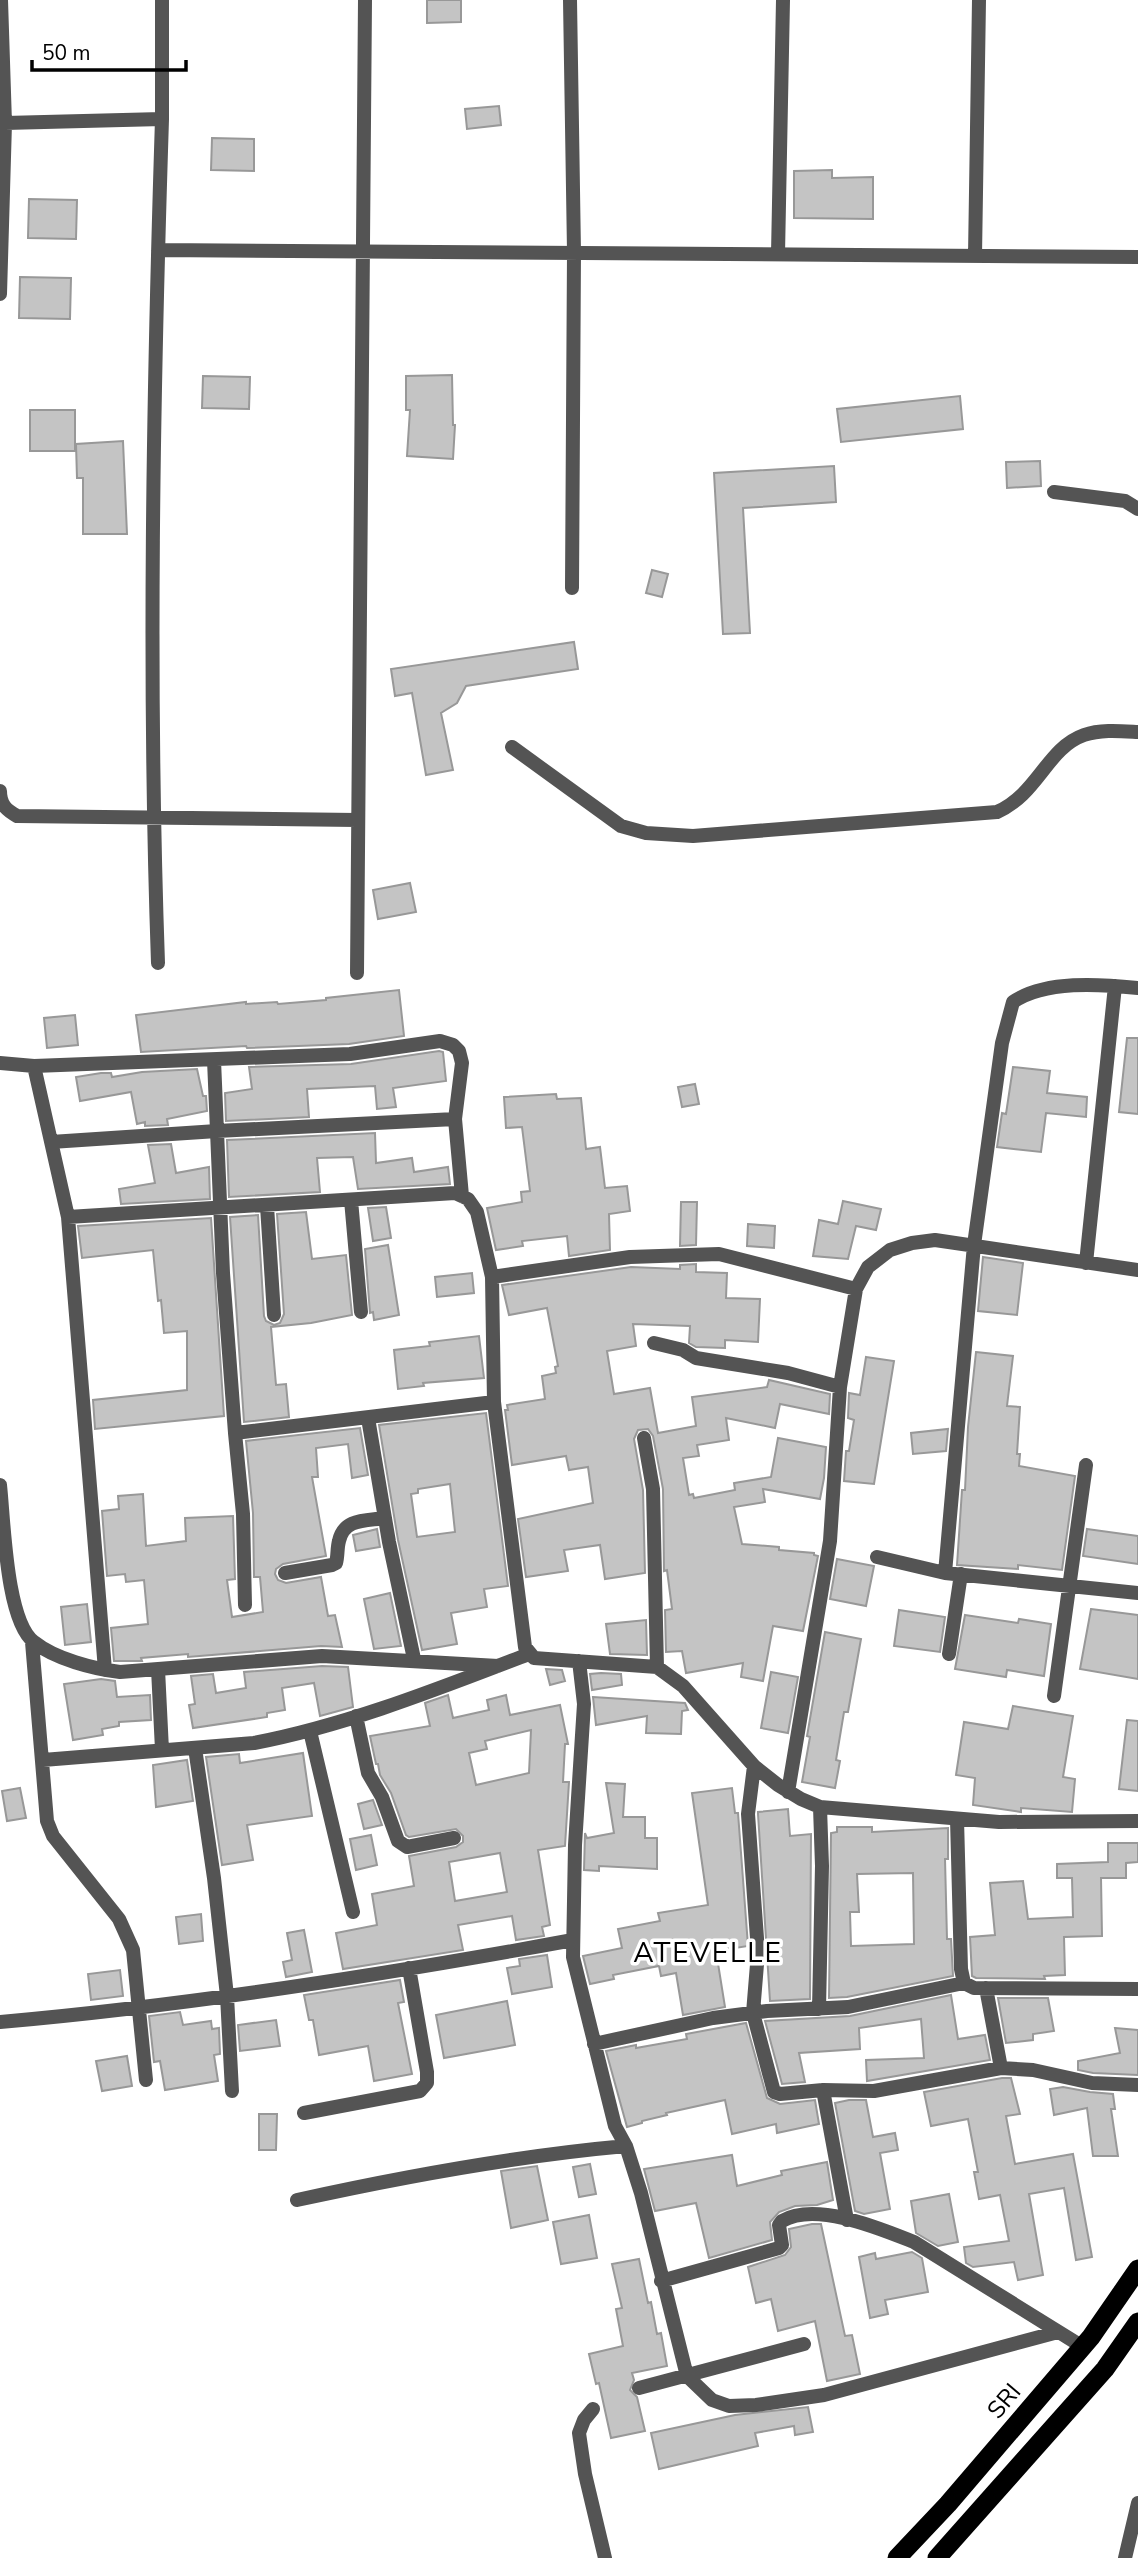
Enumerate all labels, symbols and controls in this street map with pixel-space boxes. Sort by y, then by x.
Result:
scale bar [32,28,186,72]
text: 50 m [42,39,91,67]
district label: ATEVELLE [633,1934,783,1972]
street label: SRI [980,2377,1028,2425]

